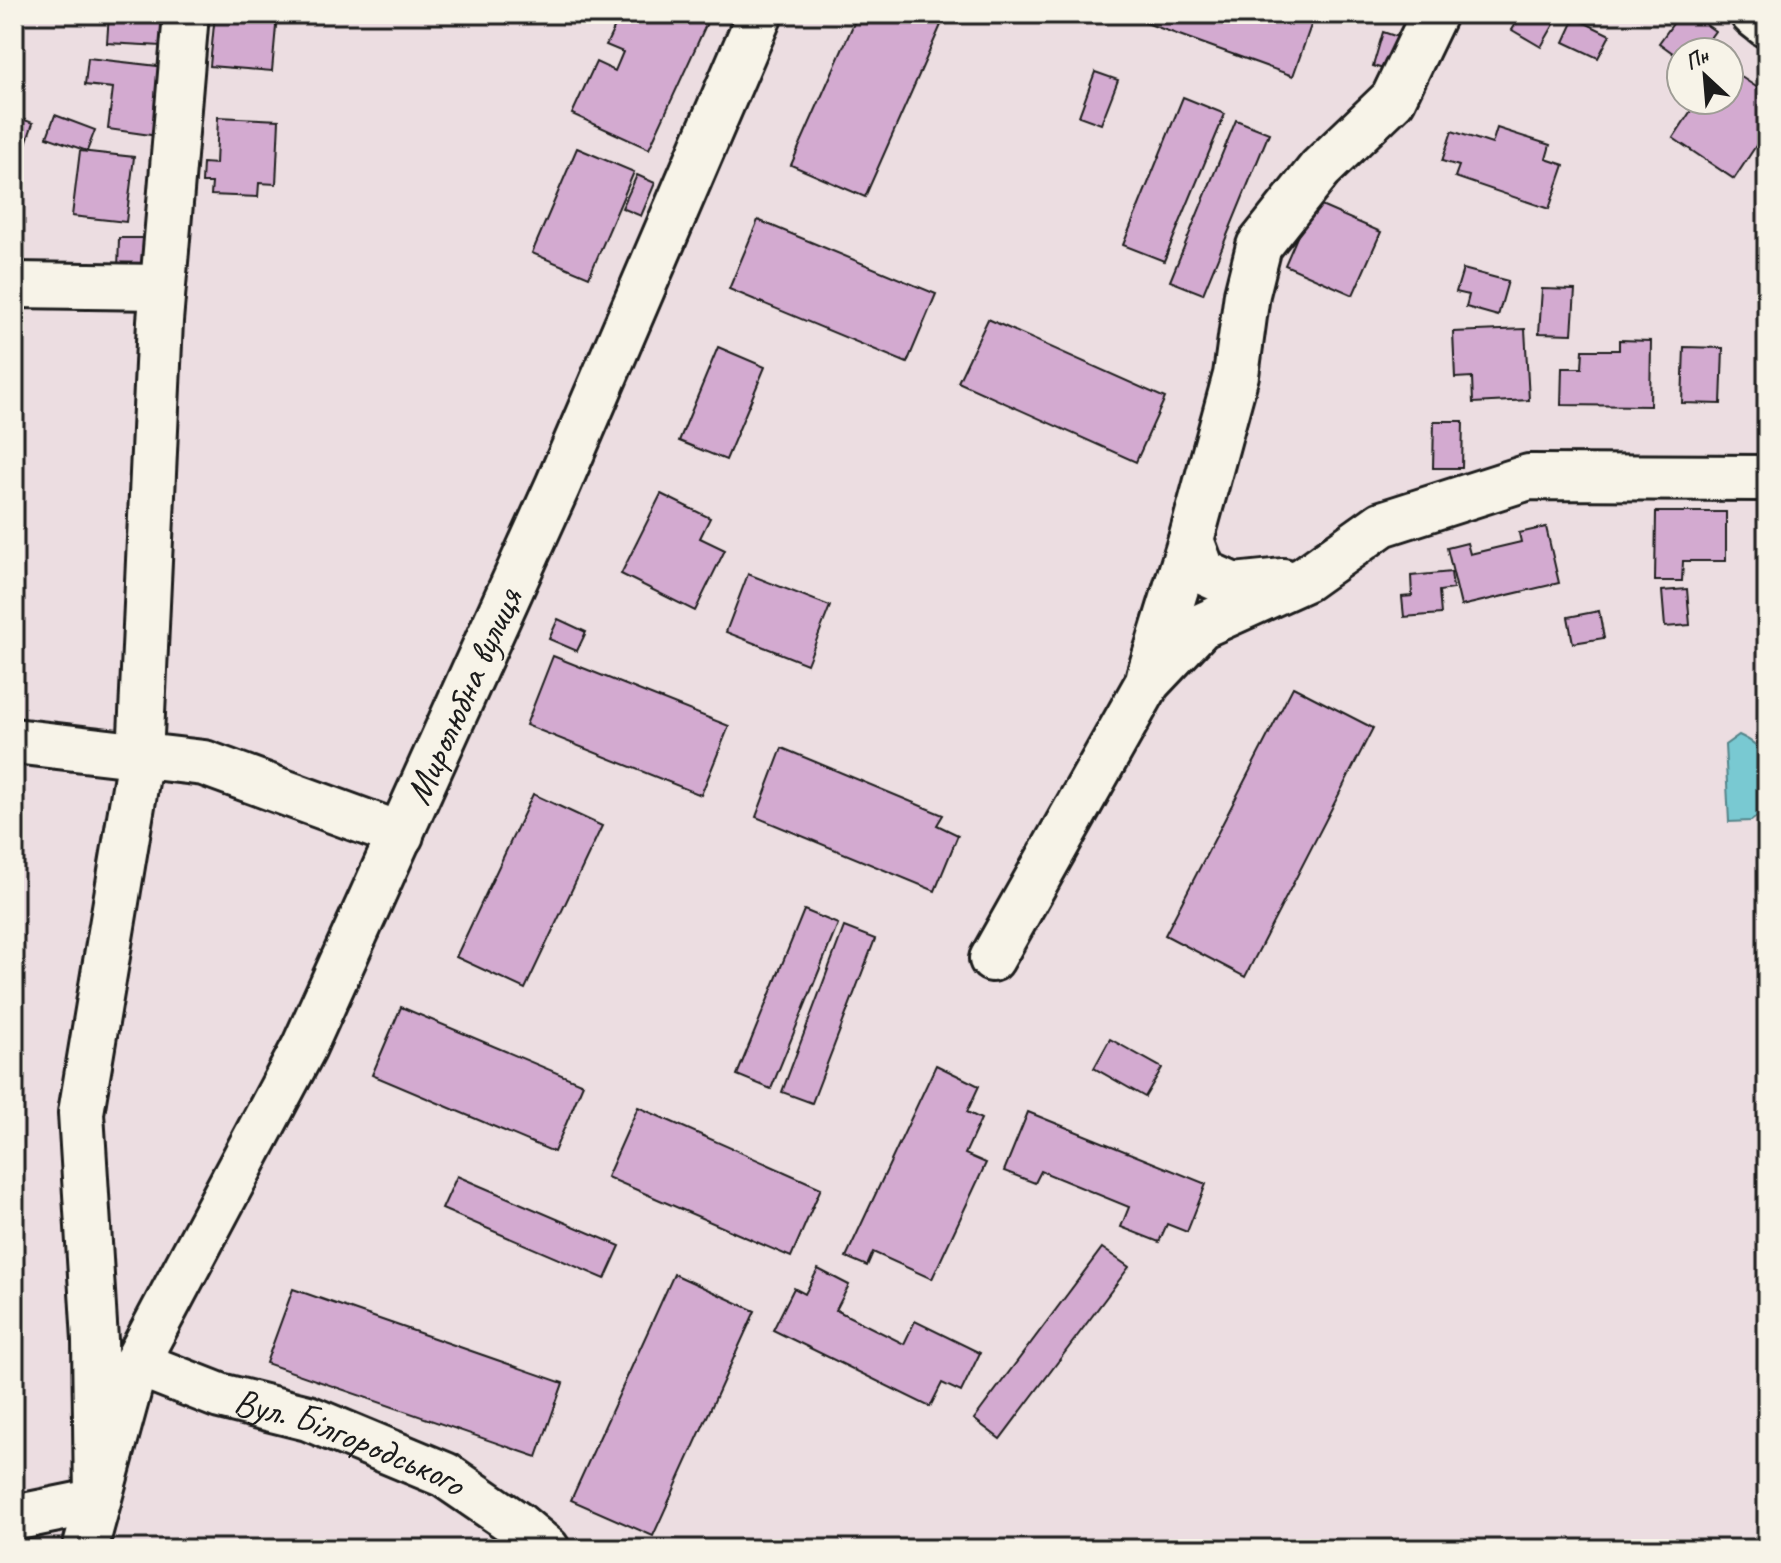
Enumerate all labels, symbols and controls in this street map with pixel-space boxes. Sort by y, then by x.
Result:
north arrow [1665,36,1745,116]
text: Пн [1680,41,1714,77]
street label: Миролюбна вулиця [394,580,533,812]
street label: Вул. Білгородського [229,1378,477,1508]

